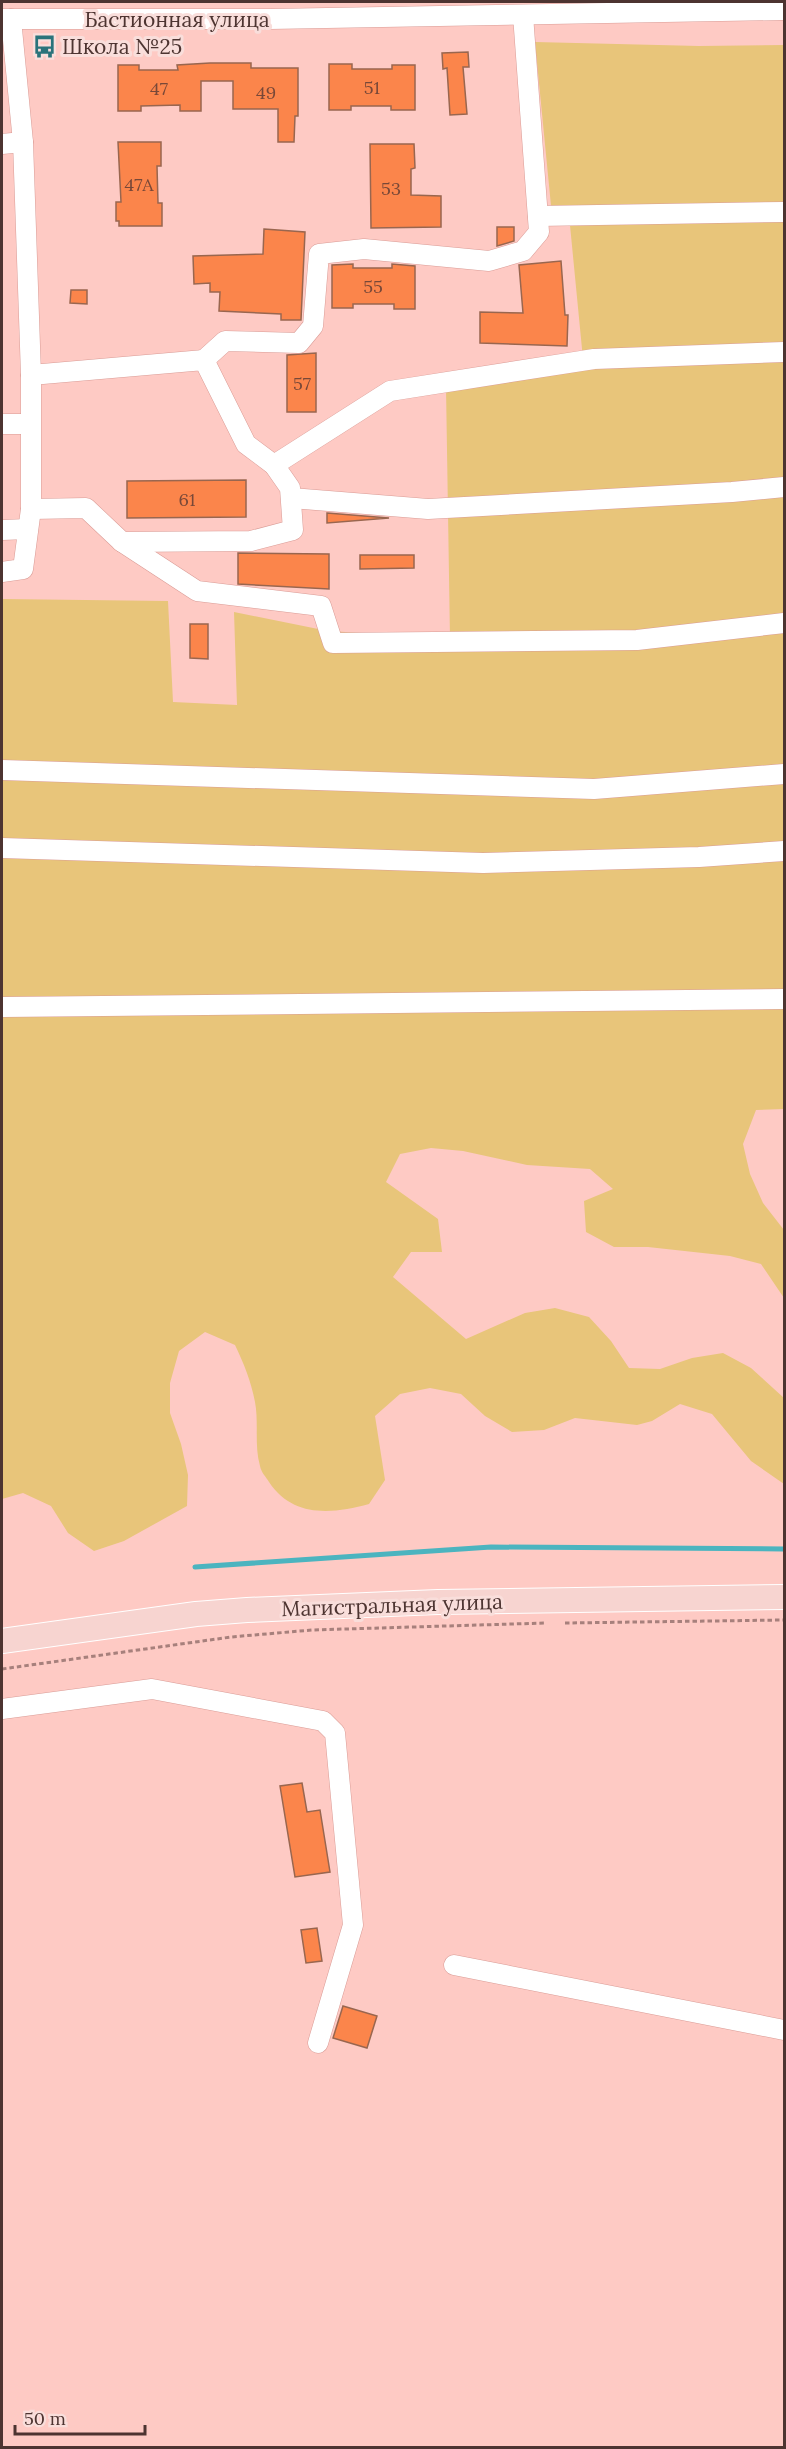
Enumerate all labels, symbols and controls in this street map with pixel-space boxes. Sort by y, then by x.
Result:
street label: Бастионная улица [84,6,270,33]
bus stop icon: Школа №25 [31,33,57,59]
place label: Школа №25 [62,33,182,60]
house number: 51 [364,76,380,99]
house number: 47 [150,77,168,100]
house number: 49 [256,81,276,104]
house number: 47А [125,173,154,196]
house number: 53 [381,177,401,200]
house number: 55 [363,275,383,298]
house number: 57 [293,372,311,395]
house number: 61 [179,488,195,511]
street label: Магистральная улица [281,1588,503,1622]
scale bar [15,2398,146,2436]
text: 50 m [24,2407,66,2430]

